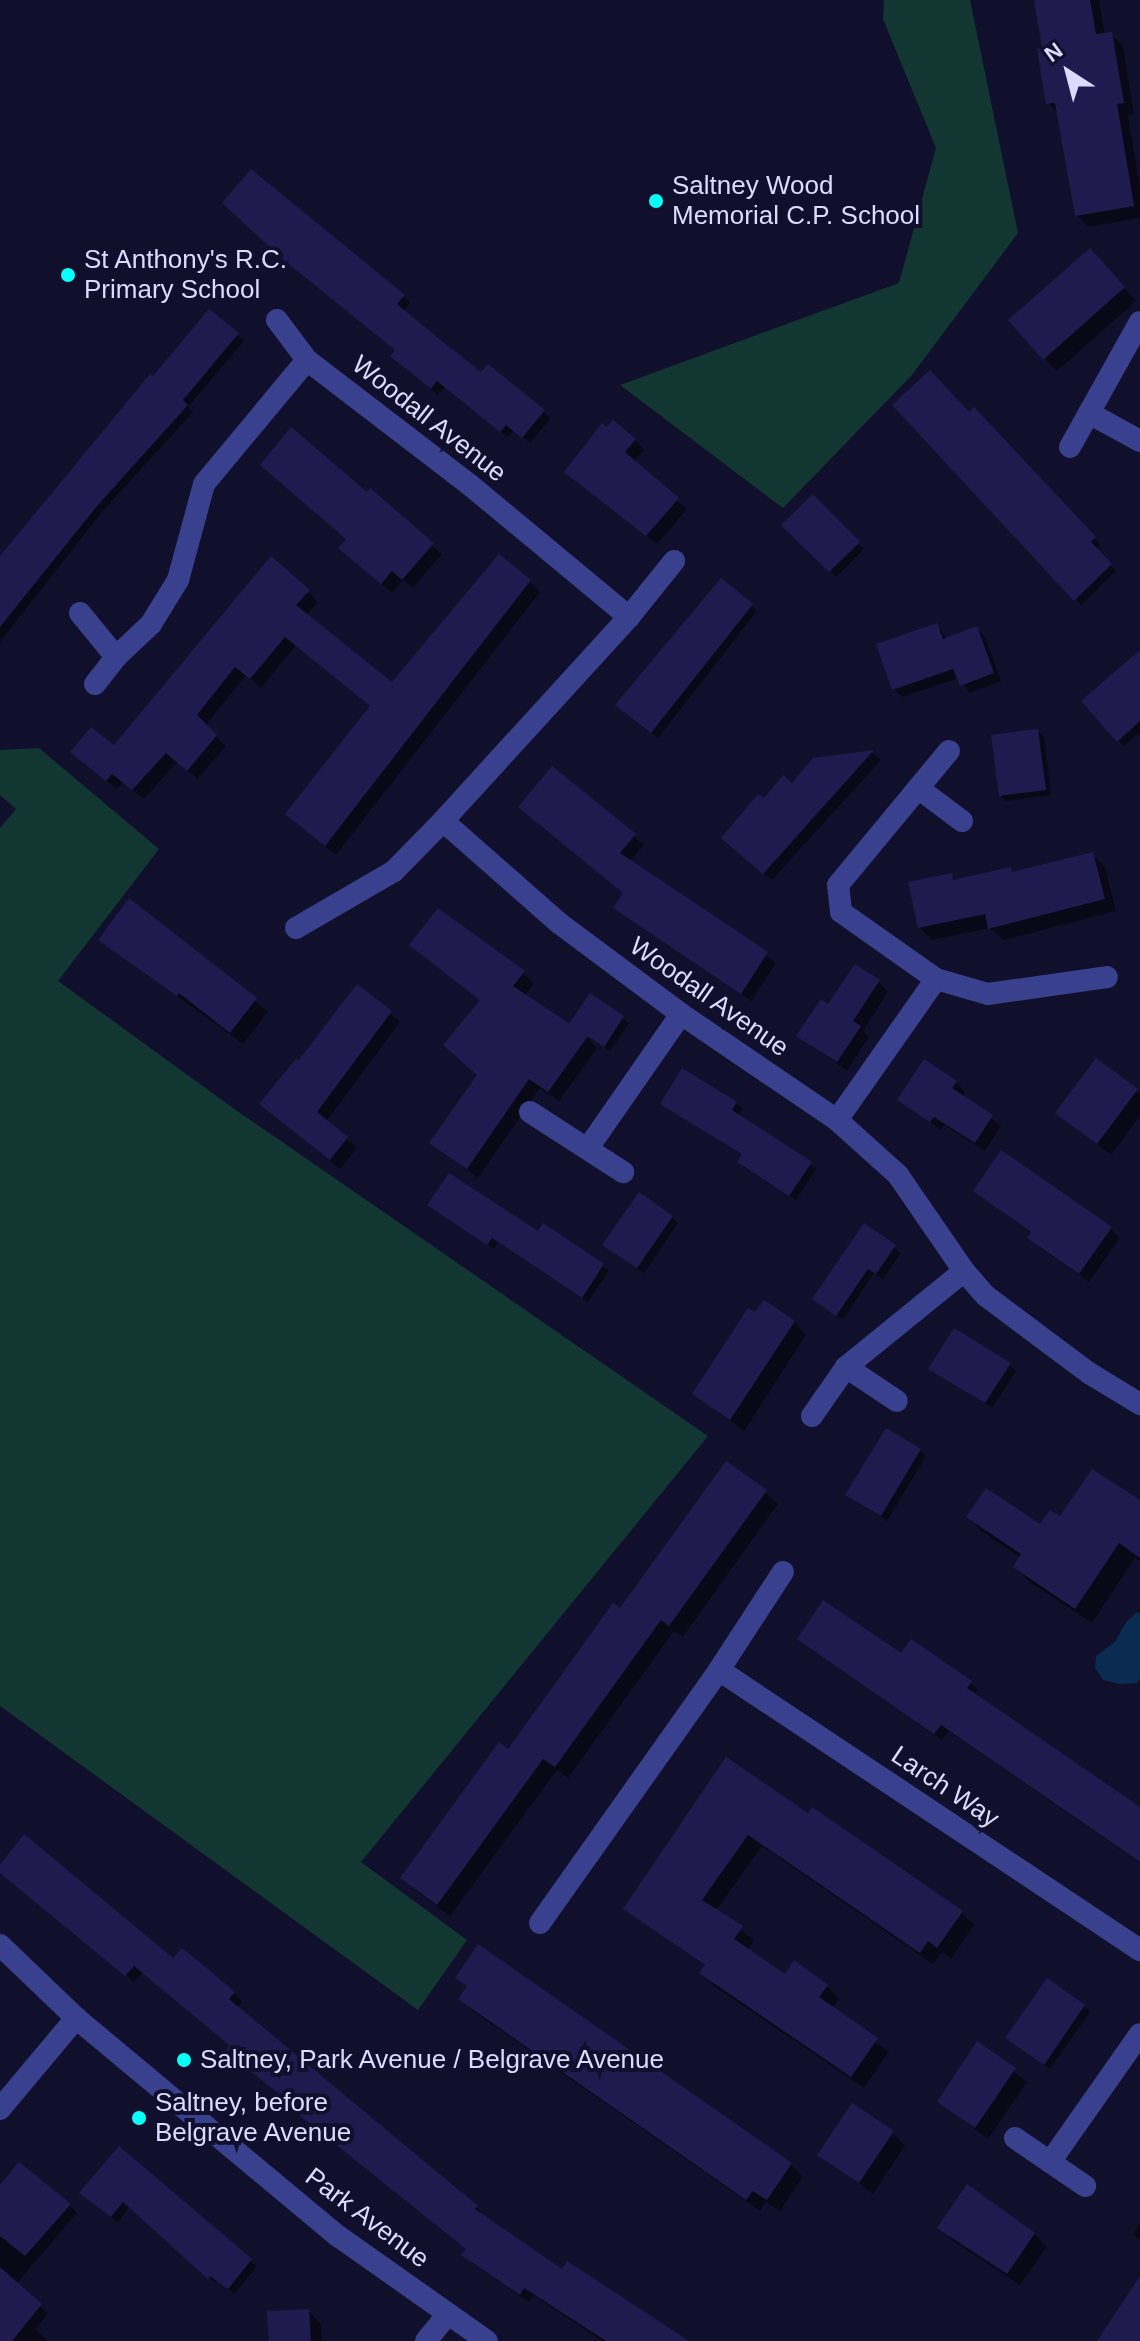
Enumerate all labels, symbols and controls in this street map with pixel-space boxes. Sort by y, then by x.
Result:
north arrow [1028,32,1108,112]
text: N [1040,37,1067,67]
place label: Saltney Wood Memorial C.P. School [672,170,920,232]
marker: Saltney Wood Memorial C.P. School [647,192,665,210]
place label: St Anthony's R.C. Primary School [84,244,288,306]
marker: St Anthony's R.C. Primary School [59,266,77,284]
street label: Woodall Avenue [345,349,513,489]
street label: Woodall Avenue [623,930,795,1064]
street label: Larch Way [885,1740,1005,1834]
place label: Saltney, Park Avenue / Belgrave Avenue [200,2044,667,2076]
marker: Saltney, Park Avenue / Belgrave Avenue [175,2051,193,2069]
place label: Saltney, before Belgrave Avenue [155,2087,353,2148]
marker: Saltney, before Belgrave Avenue [130,2109,148,2127]
street label: Park Avenue [298,2161,436,2275]

